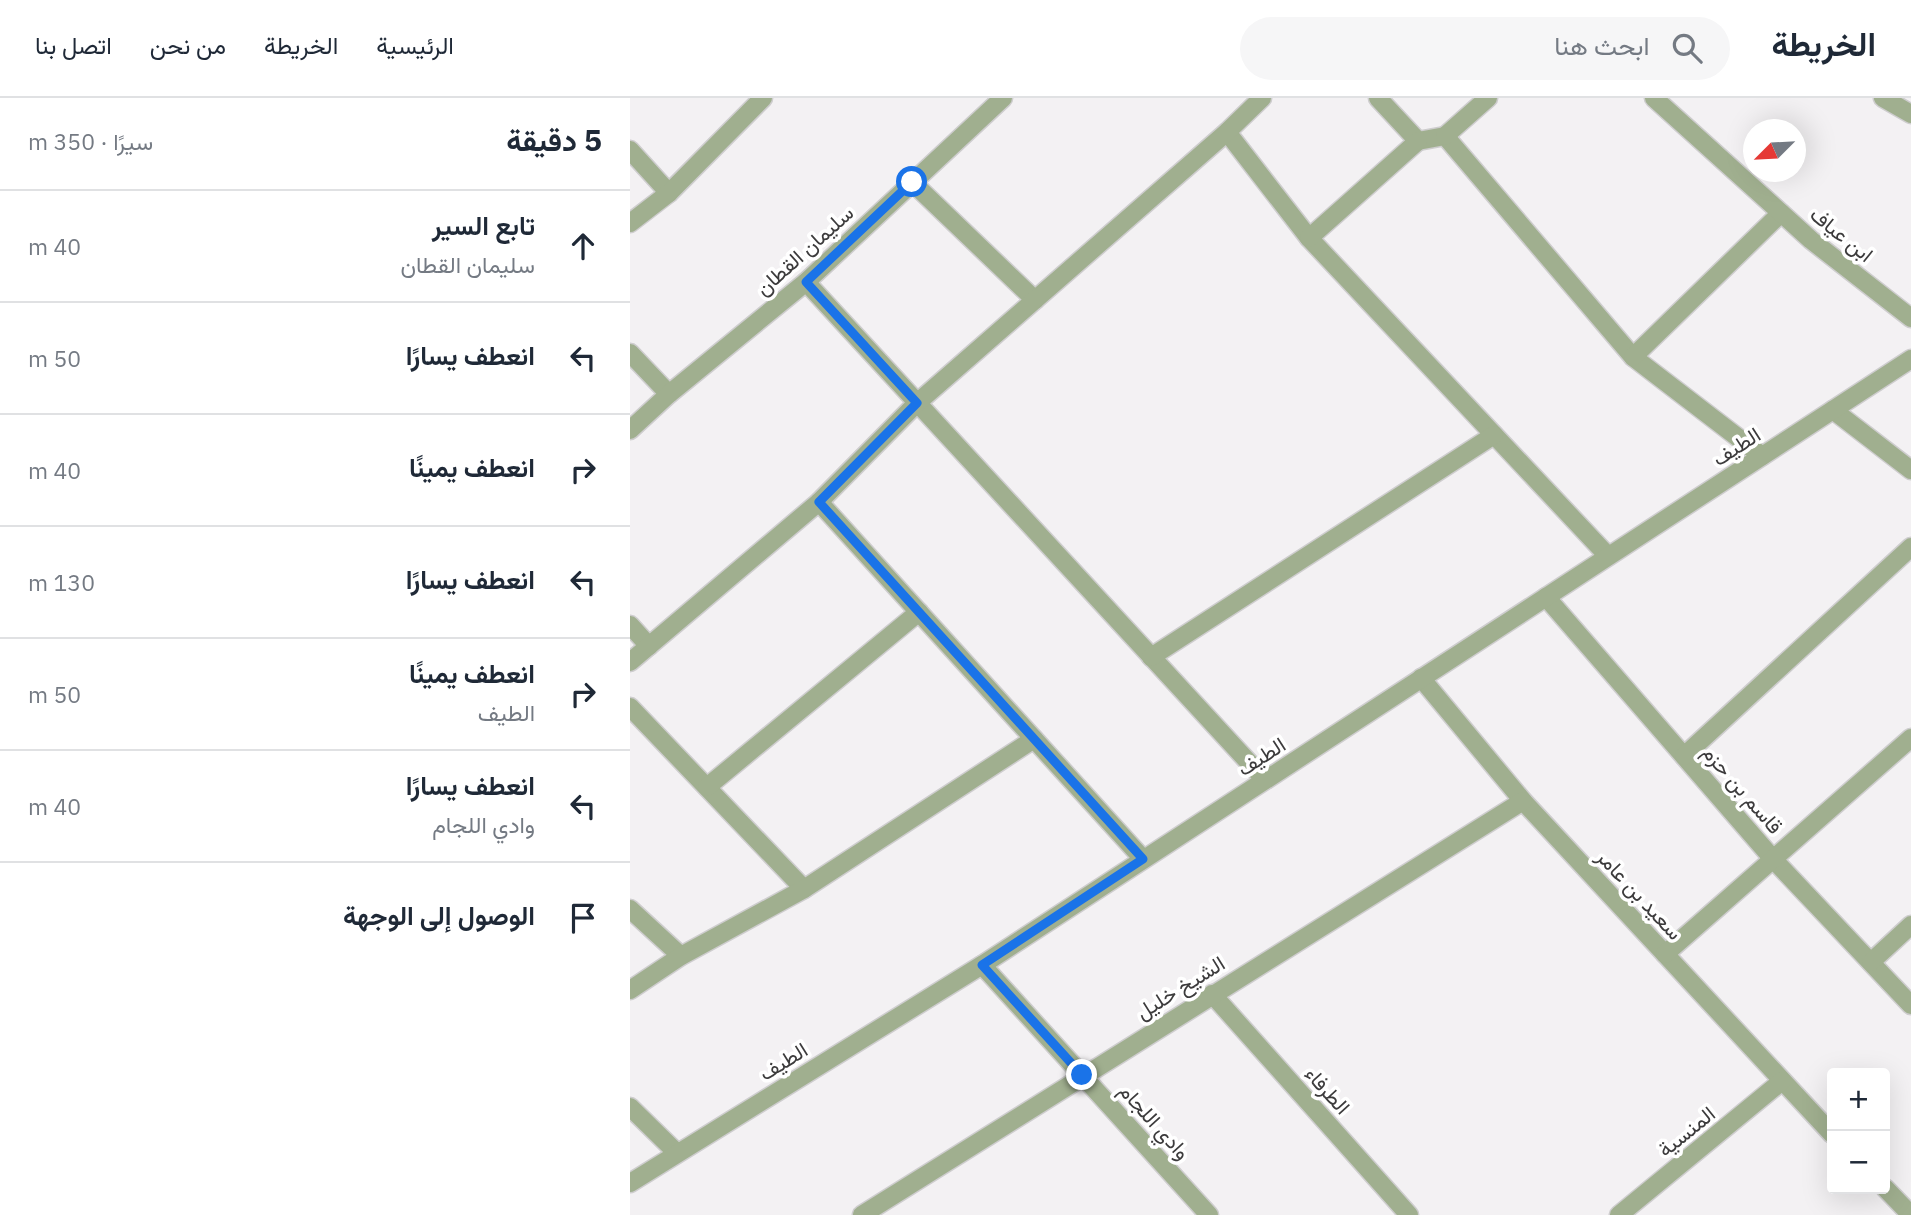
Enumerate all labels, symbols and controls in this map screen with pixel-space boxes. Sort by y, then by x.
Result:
search box [1240,17,1730,80]
text: الخريطة [1772,22,1876,65]
text: ابحث هنا [1554,28,1650,62]
text: اتصل بنا [35,29,112,61]
text: من نحن [150,29,226,61]
text: الخريطة [264,29,338,61]
text: الرئيسية [376,29,454,61]
icon: search [1668,29,1706,67]
north arrow [1743,119,1806,182]
text: 5 دقيقة [506,120,602,159]
text: سيرًا · 350 m [28,126,153,156]
route start [896,166,927,197]
street label: سليمان القطان [749,199,859,301]
street label: ابن عياف [1805,200,1879,268]
text: تابع السير [432,208,535,242]
icon: ahead [564,227,602,265]
text: 40 m [28,231,81,261]
text: سليمان القطان [401,249,535,279]
text: انعطف يسارًا [406,338,535,372]
icon: left [564,339,602,377]
text: 50 m [28,343,81,373]
street label: الطيف [1706,420,1766,472]
text: انعطف يمينًا [409,450,535,484]
icon: right [564,451,602,489]
text: 40 m [28,455,81,485]
text: انعطف يسارًا [406,562,535,596]
icon: left [564,563,602,601]
text: 130 m [28,567,95,597]
text: انعطف يمينًا [409,656,535,690]
icon: right [564,675,602,713]
text: 50 m [28,679,81,709]
text: الطيف [478,697,535,727]
street label: الطيف [1231,730,1291,782]
street label: قاسم بن حزم [1696,739,1789,840]
text: انعطف يسارًا [406,768,535,802]
icon: left [564,787,602,825]
text: 40 m [28,791,81,821]
text: وادي اللجام [432,809,535,839]
street label: سعيد بن عامر [1590,842,1689,945]
text: الوصول إلى الوجهة [343,898,535,932]
icon: arrive [564,899,602,937]
street label: الشيخ خليل [1130,949,1230,1026]
street label: الطيف [753,1035,813,1087]
route end [1066,1059,1097,1090]
street label: الطرفاء [1299,1060,1357,1120]
map controls [1827,1068,1890,1194]
button: + [1827,1068,1890,1131]
street label: وادي اللجام [1110,1077,1197,1168]
street label: المنسية [1651,1099,1721,1163]
button: − [1827,1131,1890,1194]

